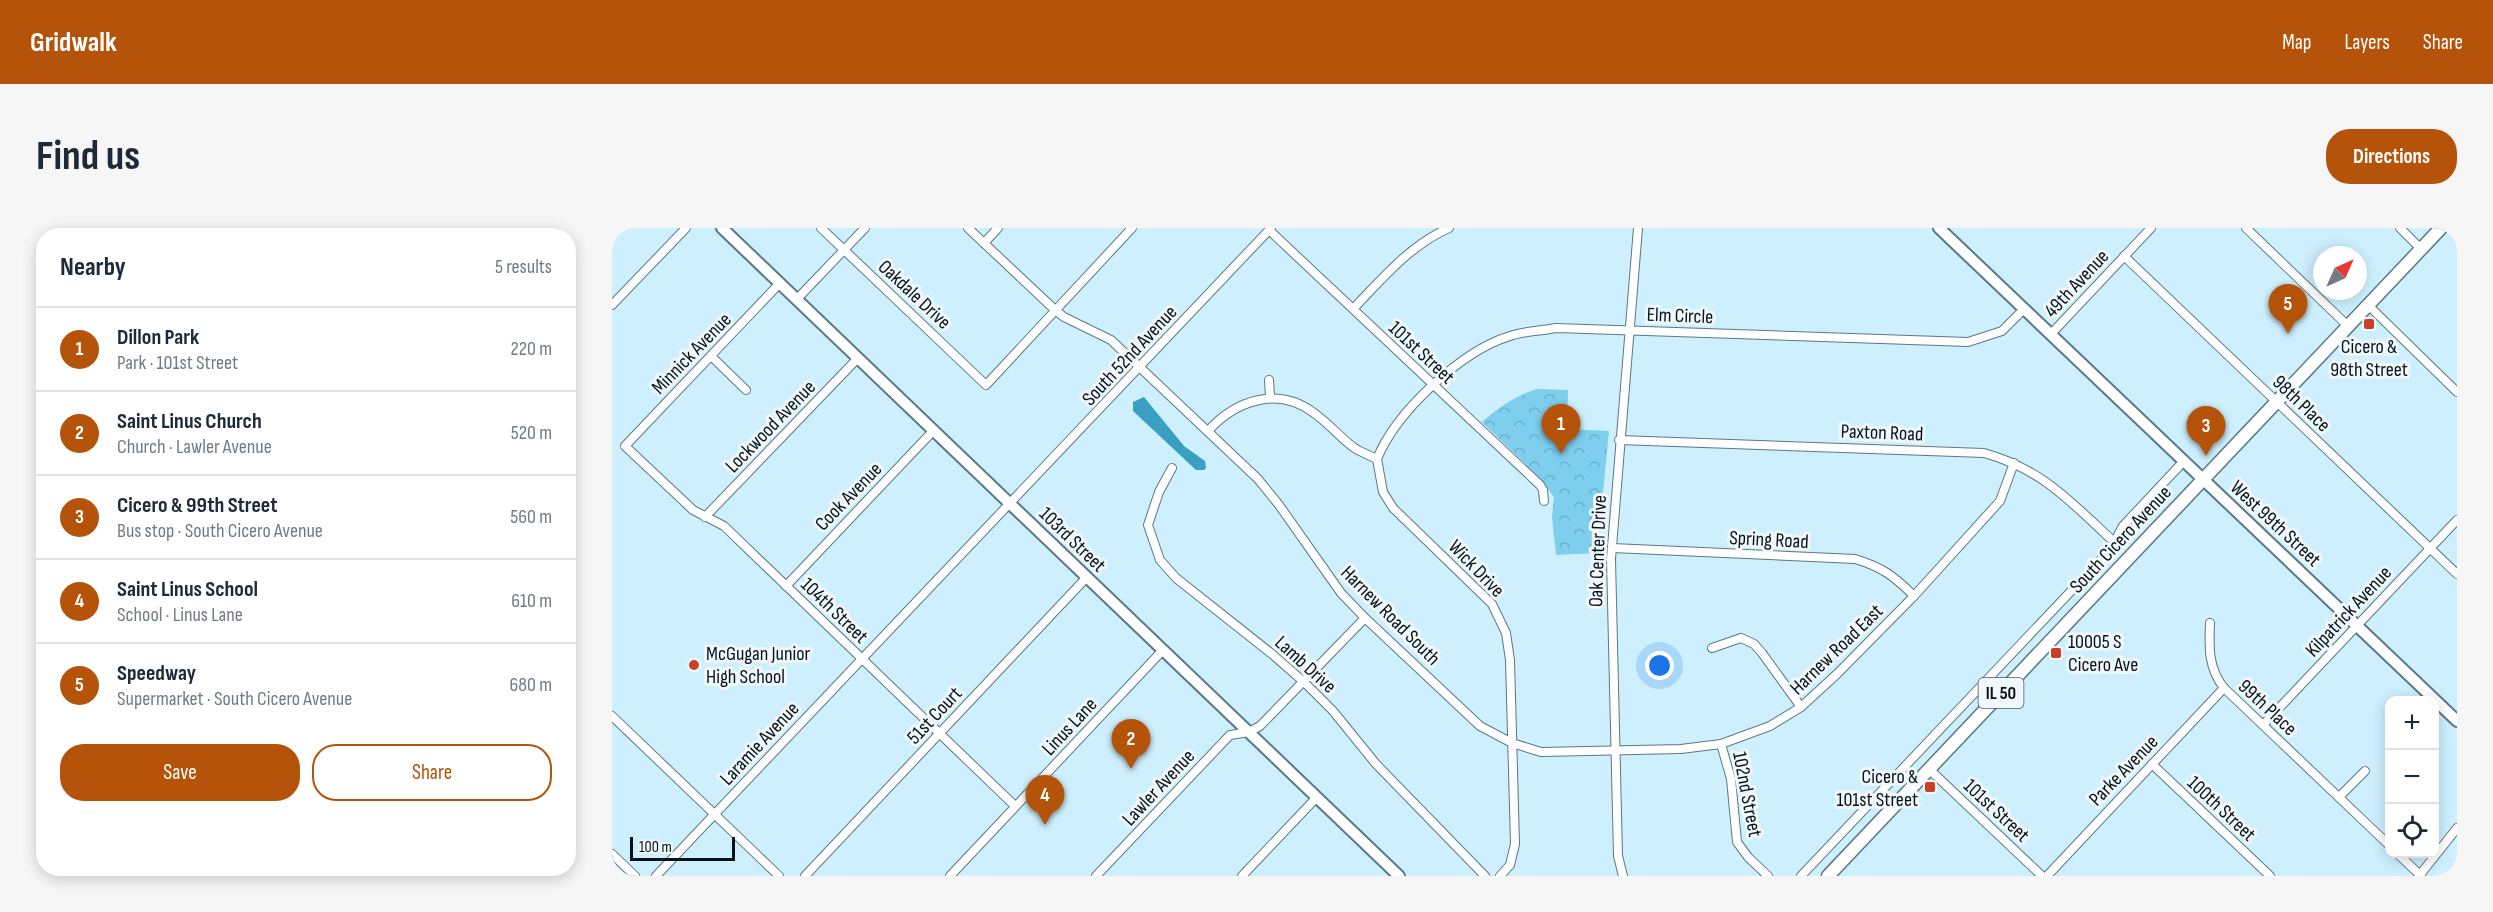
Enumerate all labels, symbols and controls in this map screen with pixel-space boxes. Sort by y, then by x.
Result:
text: Gridwalk [30,26,117,59]
text: Map [2282,30,2311,55]
text: Layers [2344,30,2390,55]
text: Share [2423,30,2463,55]
button: Directions [2326,129,2457,184]
text: Find us [36,131,140,182]
street label: 49th Avenue [2039,245,2114,323]
north arrow [2313,246,2367,300]
text: Nearby [60,252,126,283]
text: 5 results [495,255,552,279]
street label: Oakdale Drive [873,255,956,334]
pin: 5 [2268,285,2308,334]
street label: South 52nd Avenue [1077,301,1182,411]
street label: Elm Circle [1646,303,1714,329]
street label: Minnick Avenue [647,308,737,399]
street label: 101st Street [1383,316,1459,389]
marker: Cicero & 98th Street [2362,317,2376,331]
text: Dillon Park [117,324,199,351]
place label: Cicero & 98th Street [2330,335,2408,382]
text: 1 [76,337,83,361]
text: 220 m [511,337,552,361]
text: Park · 101st Street [117,351,238,375]
street label: 98th Place [2267,370,2335,437]
street label: Lockwood Avenue [721,375,821,478]
pin: 1 [1542,404,1580,454]
pin: 3 [2186,406,2226,456]
text: Saint Linus Church [117,408,262,435]
street label: Paxton Road [1840,420,1924,446]
text: 2 [75,421,84,445]
text: 520 m [511,421,552,445]
text: Church · Lawler Avenue [117,435,272,459]
street label: Cook Avenue [810,457,887,536]
street label: West 99th Street [2225,476,2326,572]
street label: South Cicero Avenue [2065,481,2177,598]
text: Cicero & 99th Street [117,492,277,519]
street label: Oak Center Drive [1584,495,1612,608]
street label: 103rd Street [1034,502,1111,577]
text: 3 [75,505,84,529]
text: 560 m [510,505,552,529]
text: Bus stop · South Cicero Avenue [117,519,323,543]
street label: Spring Road [1729,526,1809,554]
street label: Wick Drive [1443,535,1509,602]
street label: Harnew Road South [1336,561,1445,670]
street label: Kilpatrick Avenue [2300,561,2397,662]
street label: 104th Street [796,573,873,649]
text: Saint Linus School [117,576,258,603]
text: 4 [75,589,84,613]
text: 610 m [511,589,552,613]
street label: Harnew Road East [1785,599,1888,700]
text: School · Linus Lane [117,603,243,627]
place label: 10005 S Cicero Ave [2068,630,2138,677]
street label: Lamb Drive [1270,631,1341,699]
place label: McGugan Junior High School [706,642,810,689]
marker: 10005 S Cicero Ave [2049,646,2063,660]
your location [1645,651,1674,680]
marker: McGugan Junior High School [687,658,701,672]
text: Speedway [117,660,196,687]
text: 5 [75,673,84,697]
text: 680 m [510,673,552,697]
street label: 99th Place [2233,675,2302,741]
road number: IL 50 [1978,678,2024,708]
street label: 51st Court [902,682,967,749]
text: Supermarket · South Cicero Avenue [117,687,352,711]
street label: Linus Lane [1037,693,1102,761]
map controls [2385,696,2439,858]
button: + [2385,696,2439,750]
street label: Laramie Avenue [715,697,804,790]
pin: 2 [1112,720,1150,769]
street label: Parke Avenue [2084,730,2163,811]
button: Save [60,744,300,801]
button: Share [312,744,552,801]
street label: Lawler Avenue [1117,744,1200,831]
street label: 102nd Street [1727,749,1767,839]
button: − [2385,750,2439,804]
place label: Cicero & 101st Street [1836,765,1918,812]
street label: 100th Street [2182,771,2261,846]
street label: 101st Street [1958,774,2034,847]
pin: 4 [1026,776,1064,825]
marker: Cicero & 101st Street [1923,780,1937,794]
button: locate [2385,804,2439,858]
scale bar [630,834,735,862]
text: 100 m [639,838,672,857]

